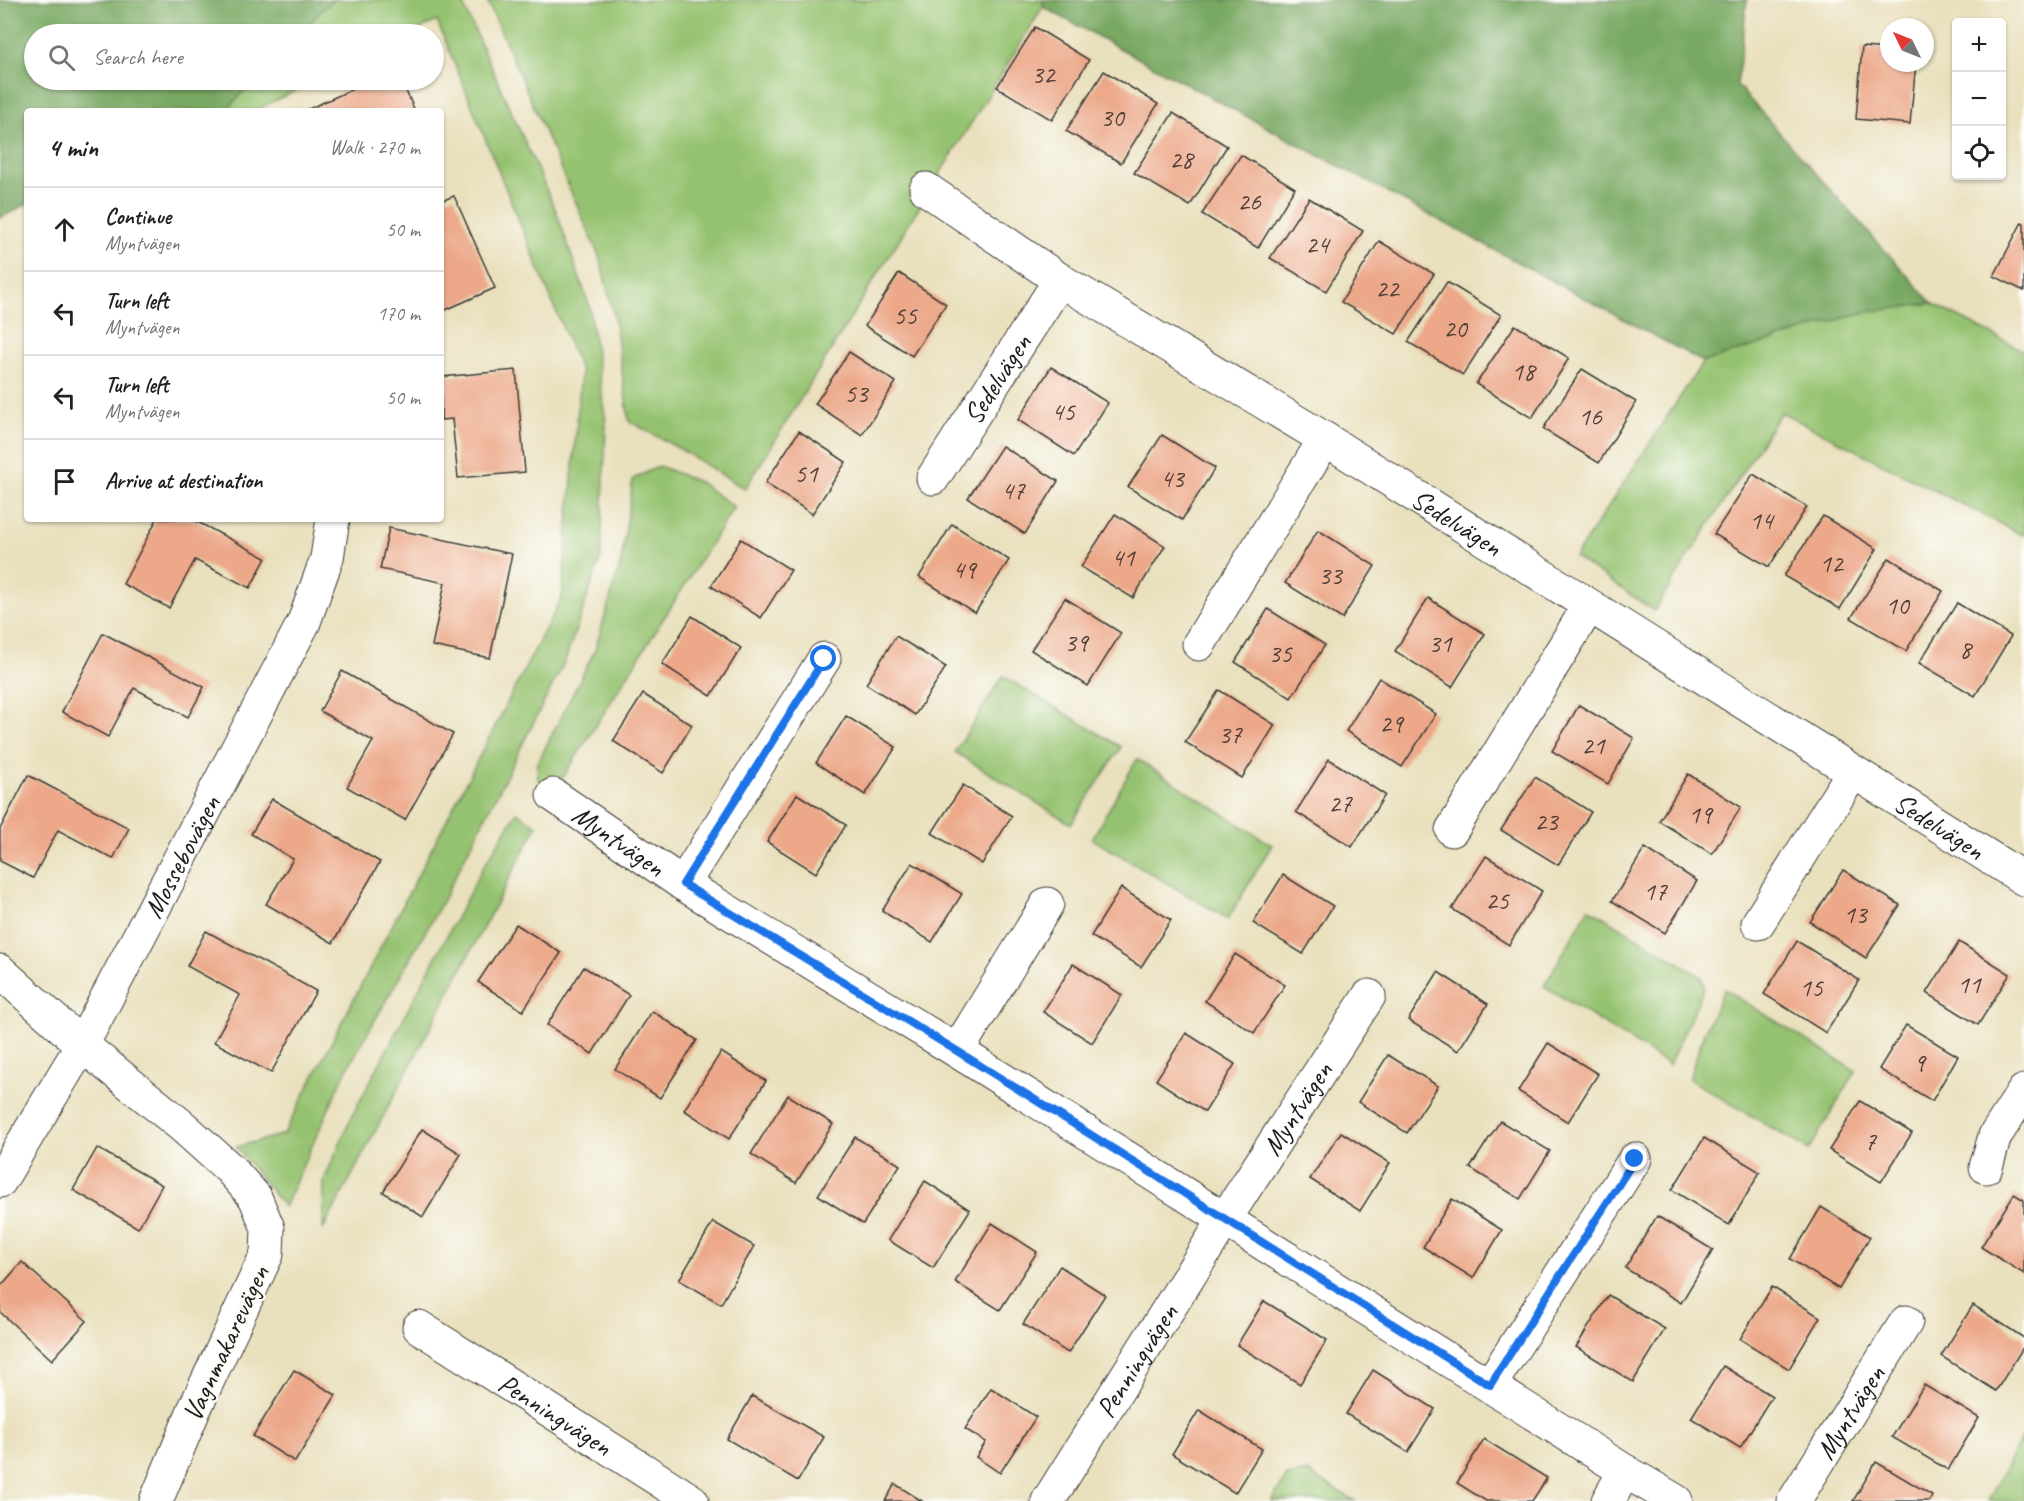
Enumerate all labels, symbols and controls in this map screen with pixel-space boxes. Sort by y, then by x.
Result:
north arrow [1880,18,1934,72]
map controls [1952,18,2006,180]
button: + [1952,18,2006,72]
search box [24,24,444,90]
icon: search [45,41,78,74]
text: Search here [93,43,183,71]
house number: 32 [1031,58,1057,91]
button: − [1952,72,2006,126]
house number: 30 [1100,101,1126,134]
button: locate [1952,126,2006,180]
text: 4 min [48,131,98,164]
text: Walk · 270 m [330,135,420,160]
house number: 28 [1169,143,1195,176]
house number: 26 [1237,185,1262,218]
text: Continue [105,203,171,231]
icon: ahead [48,213,81,246]
text: 50 m [386,217,420,242]
house number: 24 [1305,228,1331,261]
text: Myntvägen [105,231,180,256]
house number: 22 [1375,272,1401,305]
text: Turn left [105,287,169,315]
icon: left [48,297,81,330]
house number: 55 [893,299,918,332]
text: 170 m [377,301,420,326]
house number: 20 [1443,312,1469,345]
text: Myntvägen [105,315,180,340]
street label: Sedelvägen [955,327,1039,431]
house number: 18 [1511,355,1537,388]
text: Turn left [105,371,169,399]
house number: 53 [844,377,870,410]
icon: left [48,381,81,414]
text: 50 m [386,385,420,410]
house number: 45 [1051,395,1076,428]
text: Myntvägen [105,399,180,424]
house number: 16 [1578,400,1603,433]
house number: 51 [794,457,819,490]
house number: 43 [1160,462,1186,495]
icon: arrive [48,465,81,498]
text: Arrive at destination [105,467,262,495]
house number: 47 [1001,474,1026,507]
street label: Sedelvägen [1405,481,1509,564]
house number: 14 [1749,504,1775,537]
house number: 41 [1111,541,1136,574]
house number: 12 [1819,547,1845,580]
house number: 49 [952,553,978,586]
house number: 33 [1318,559,1344,592]
house number: 10 [1885,589,1911,622]
house number: 39 [1064,626,1090,659]
house number: 31 [1428,627,1453,660]
house number: 8 [1959,633,1973,666]
house number: 35 [1268,637,1293,670]
route start [810,645,836,671]
house number: 29 [1379,707,1405,740]
house number: 37 [1218,718,1243,751]
house number: 21 [1581,729,1606,762]
street label: Sedelvägen [1887,785,1991,868]
house number: 27 [1328,787,1353,820]
street label: Mossebovägen [135,789,228,924]
street label: Myntvägen [566,797,672,885]
house number: 19 [1688,798,1714,831]
house number: 23 [1534,805,1560,838]
house number: 17 [1643,875,1668,908]
house number: 25 [1485,884,1510,917]
house number: 13 [1843,898,1869,931]
house number: 11 [1957,968,1982,1001]
house number: 15 [1799,971,1824,1004]
house number: 9 [1913,1046,1927,1079]
street label: Myntvägen [1254,1055,1340,1162]
house number: 7 [1864,1125,1877,1158]
route end [1621,1145,1647,1171]
street label: Vagnmakarevägen [174,1259,277,1427]
street label: Penningvägen [1088,1297,1186,1424]
street label: Myntvägen [1808,1358,1893,1466]
street label: Penningvägen [492,1365,619,1464]

